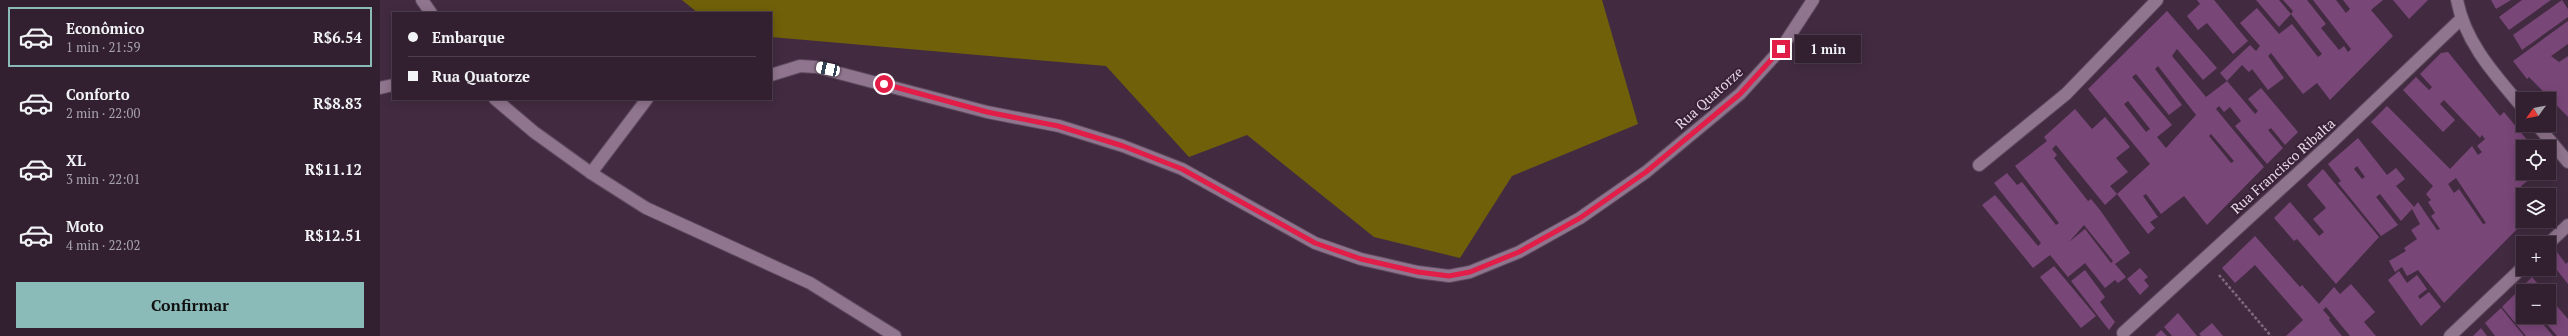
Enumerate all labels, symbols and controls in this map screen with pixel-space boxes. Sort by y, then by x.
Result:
text: Econômico [66,18,144,38]
icon: car [18,19,54,55]
text: R$6.54 [313,27,362,47]
text: Embarque [432,27,505,47]
callout: 1 min [1795,35,1861,63]
text: 1 min · 21:59 [66,38,140,56]
route end [1772,40,1790,58]
text: 1 min [1810,40,1846,58]
car [815,61,841,77]
street label: Rua Quatorze [1671,62,1747,133]
text: Rua Quatorze [432,66,530,86]
route start [875,75,893,93]
text: Conforto [66,84,130,104]
icon: car [18,85,54,121]
north arrow [2516,92,2556,132]
map controls [2516,92,2556,324]
text: R$8.83 [313,93,362,113]
text: 2 min · 22:00 [66,104,140,122]
street label: Rua Francisco Ribalta [2226,114,2339,218]
button: locate [2516,140,2556,180]
text: XL [66,150,86,170]
icon: car [18,151,54,187]
text: R$11.12 [305,159,362,179]
text: 3 min · 22:01 [66,170,140,188]
button: layers [2516,188,2556,228]
text: Moto [66,216,104,236]
icon: car [18,217,54,253]
text: R$12.51 [305,225,362,245]
text: 4 min · 22:02 [66,236,140,254]
button: + [2516,236,2556,276]
button: Confirmar [16,282,364,328]
button: − [2516,284,2556,324]

